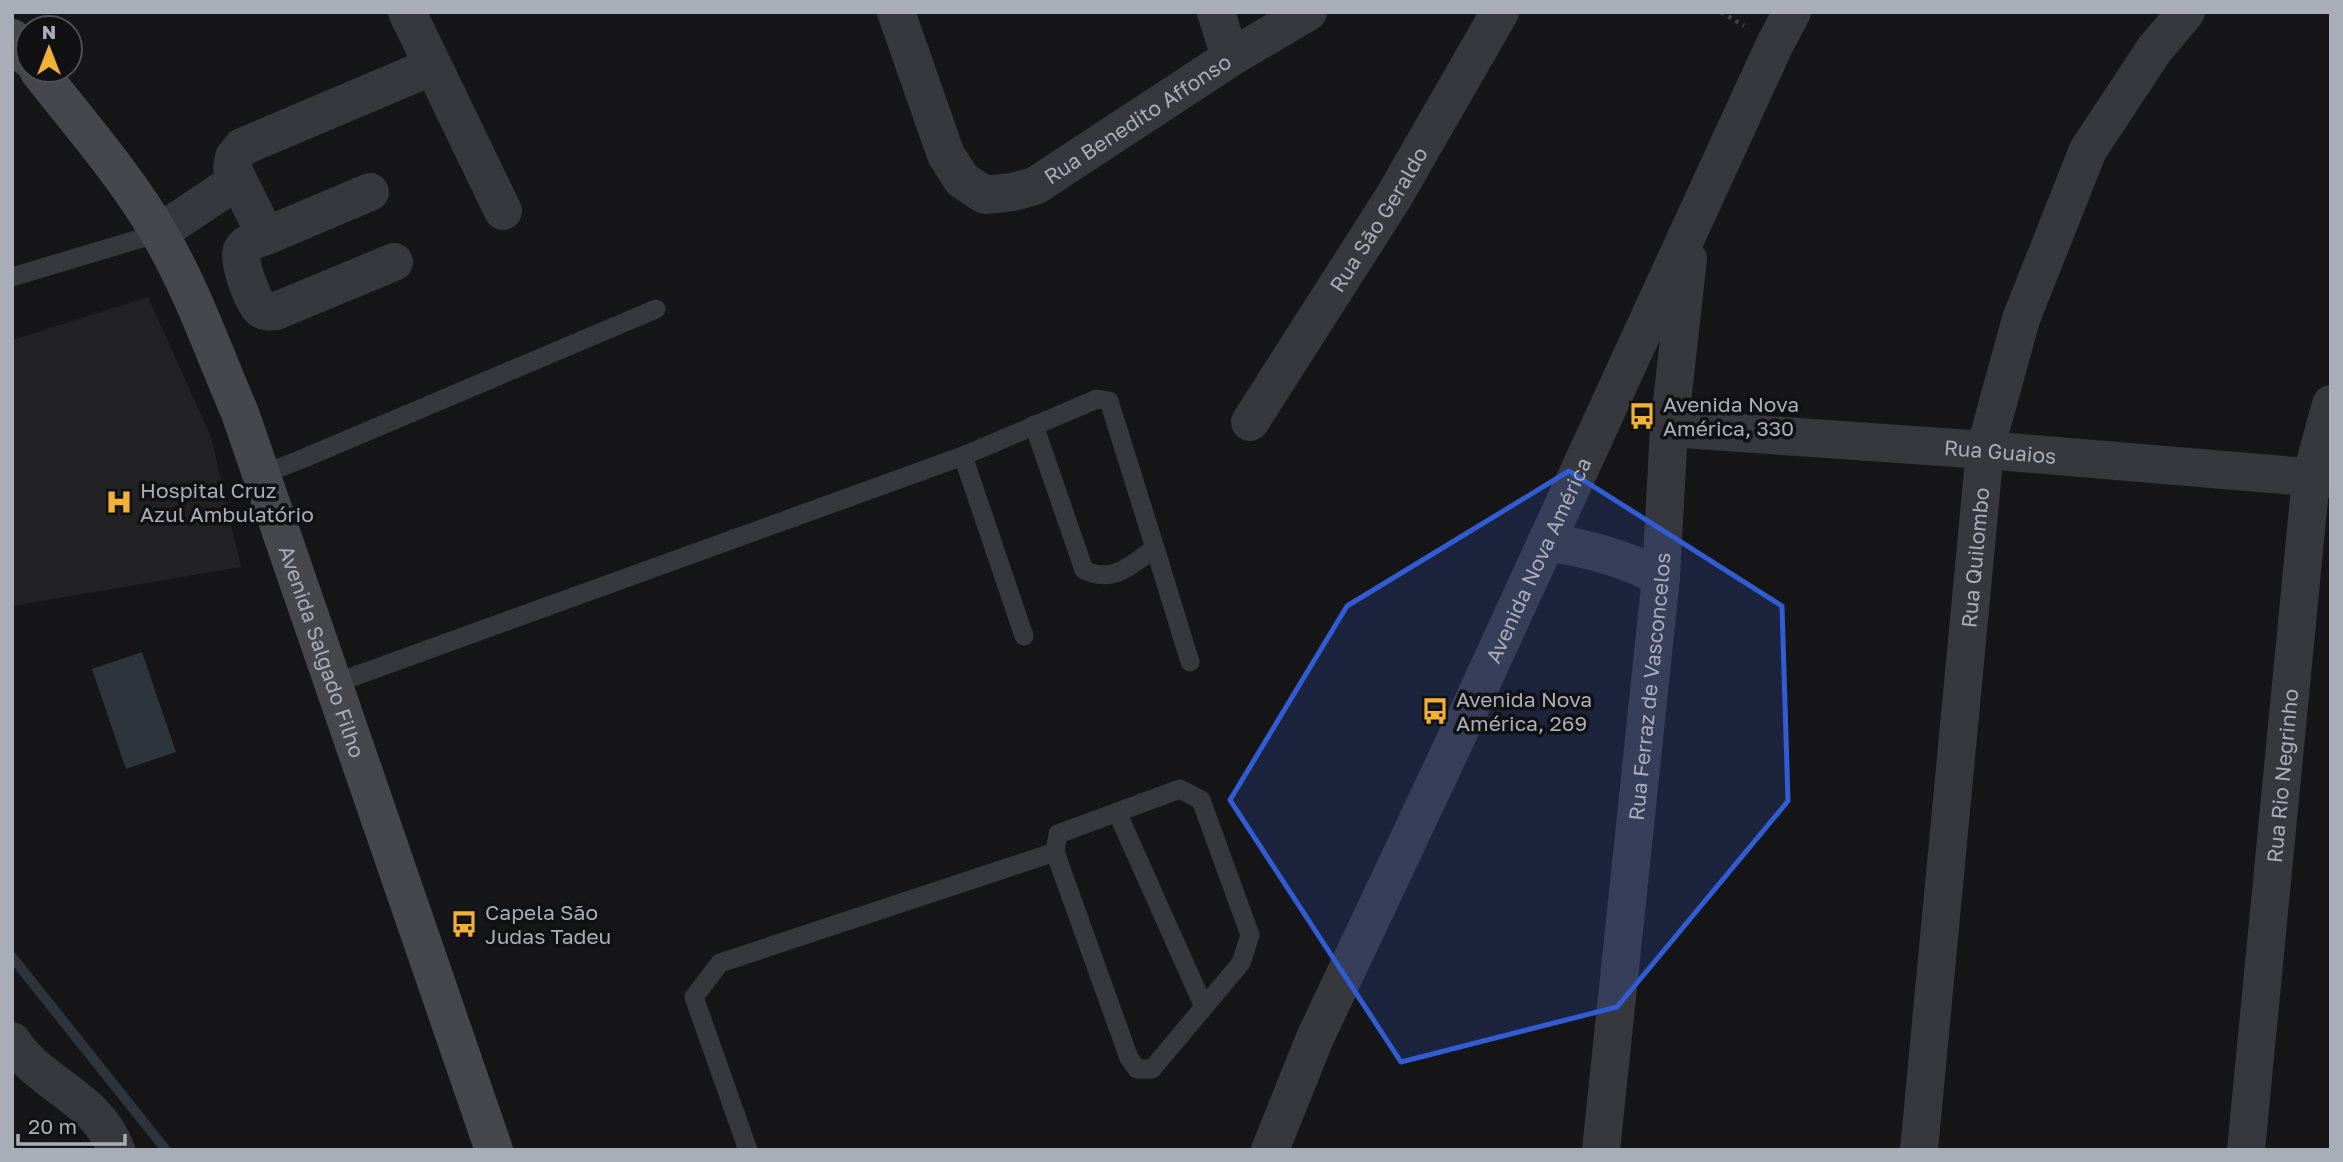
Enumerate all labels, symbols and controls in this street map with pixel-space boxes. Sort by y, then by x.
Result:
north arrow [14,14,84,84]
text: N [42,20,56,43]
street label: Rua Benedito Affonso [1039,48,1236,190]
street label: Rua São Geraldo [1324,142,1433,297]
place label: Avenida Nova América, 330 [1663,391,1799,441]
bus stop icon: Avenida Nova América, 330 [1627,401,1657,431]
street label: Rua Guaios [1943,434,2057,469]
street label: Avenida Nova América [1480,453,1596,667]
place label: Hospital Cruz Azul Ambulatório [140,477,314,527]
street label: Rua Quilombo [1955,486,1994,629]
hospital icon: Hospital Cruz Azul Ambulatório [104,487,134,517]
street label: Avenida Salgado Filho [274,542,371,761]
street label: Rua Ferraz de Vasconcelos [1623,552,1675,822]
place label: Avenida Nova América, 269 [1456,686,1592,736]
street label: Rua Rio Negrinho [2261,687,2304,864]
bus stop icon: Avenida Nova América, 269 [1420,696,1450,726]
place label: Capela São Judas Tadeu [485,899,611,949]
bus stop icon: Capela São Judas Tadeu [449,909,479,939]
scale bar [18,1102,124,1146]
text: 20 m [28,1113,77,1139]

